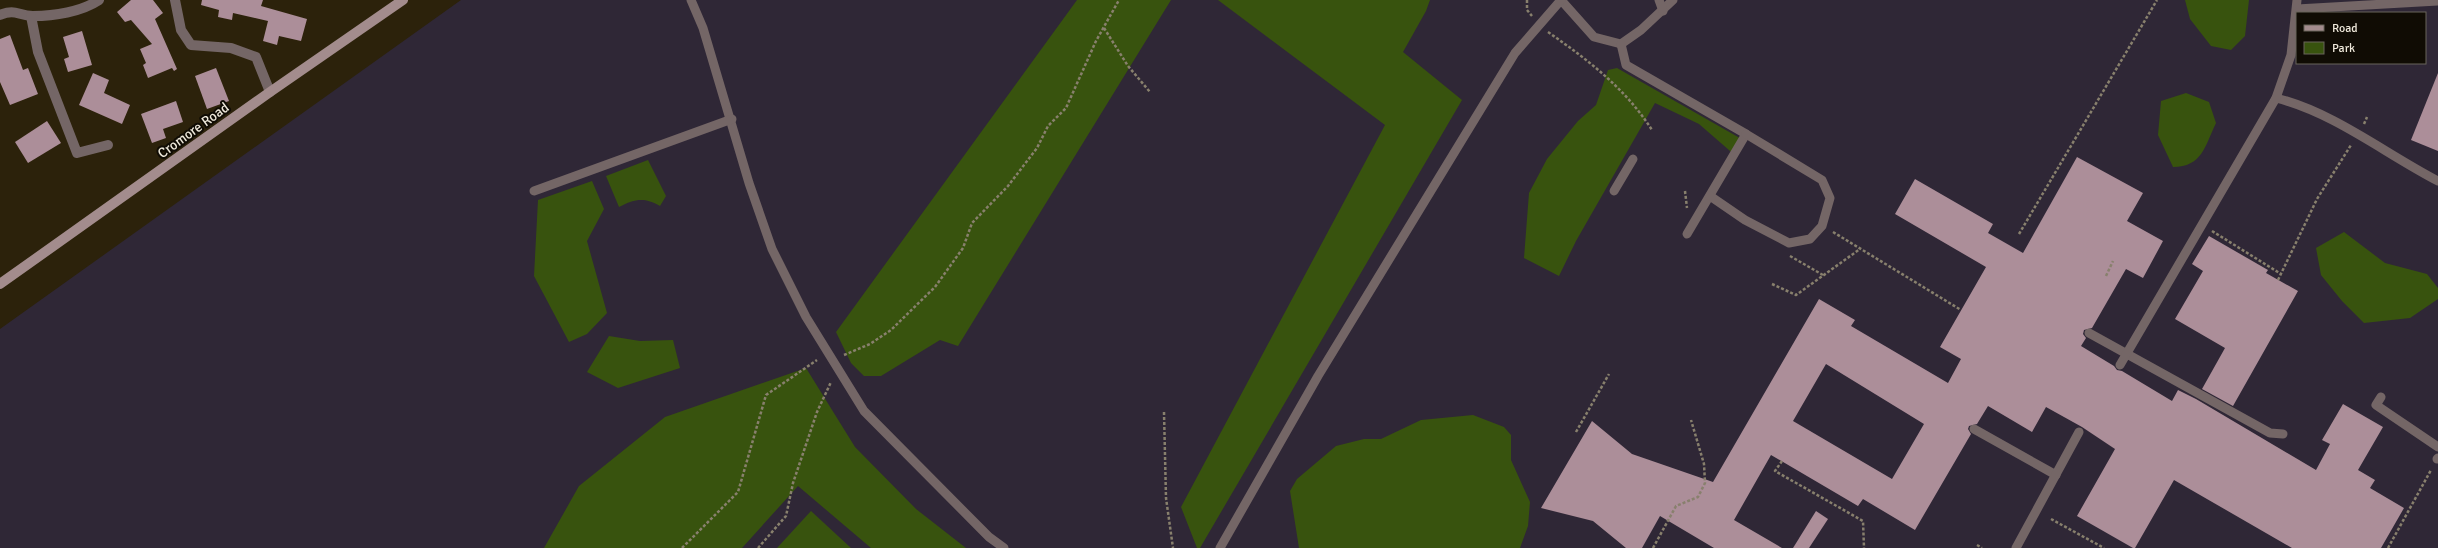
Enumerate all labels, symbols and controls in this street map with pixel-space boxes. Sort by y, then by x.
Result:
legend [2296,12,2426,64]
text: Road [2332,21,2358,36]
text: Park [2332,41,2355,56]
street label: Cromore Road [154,99,232,162]

